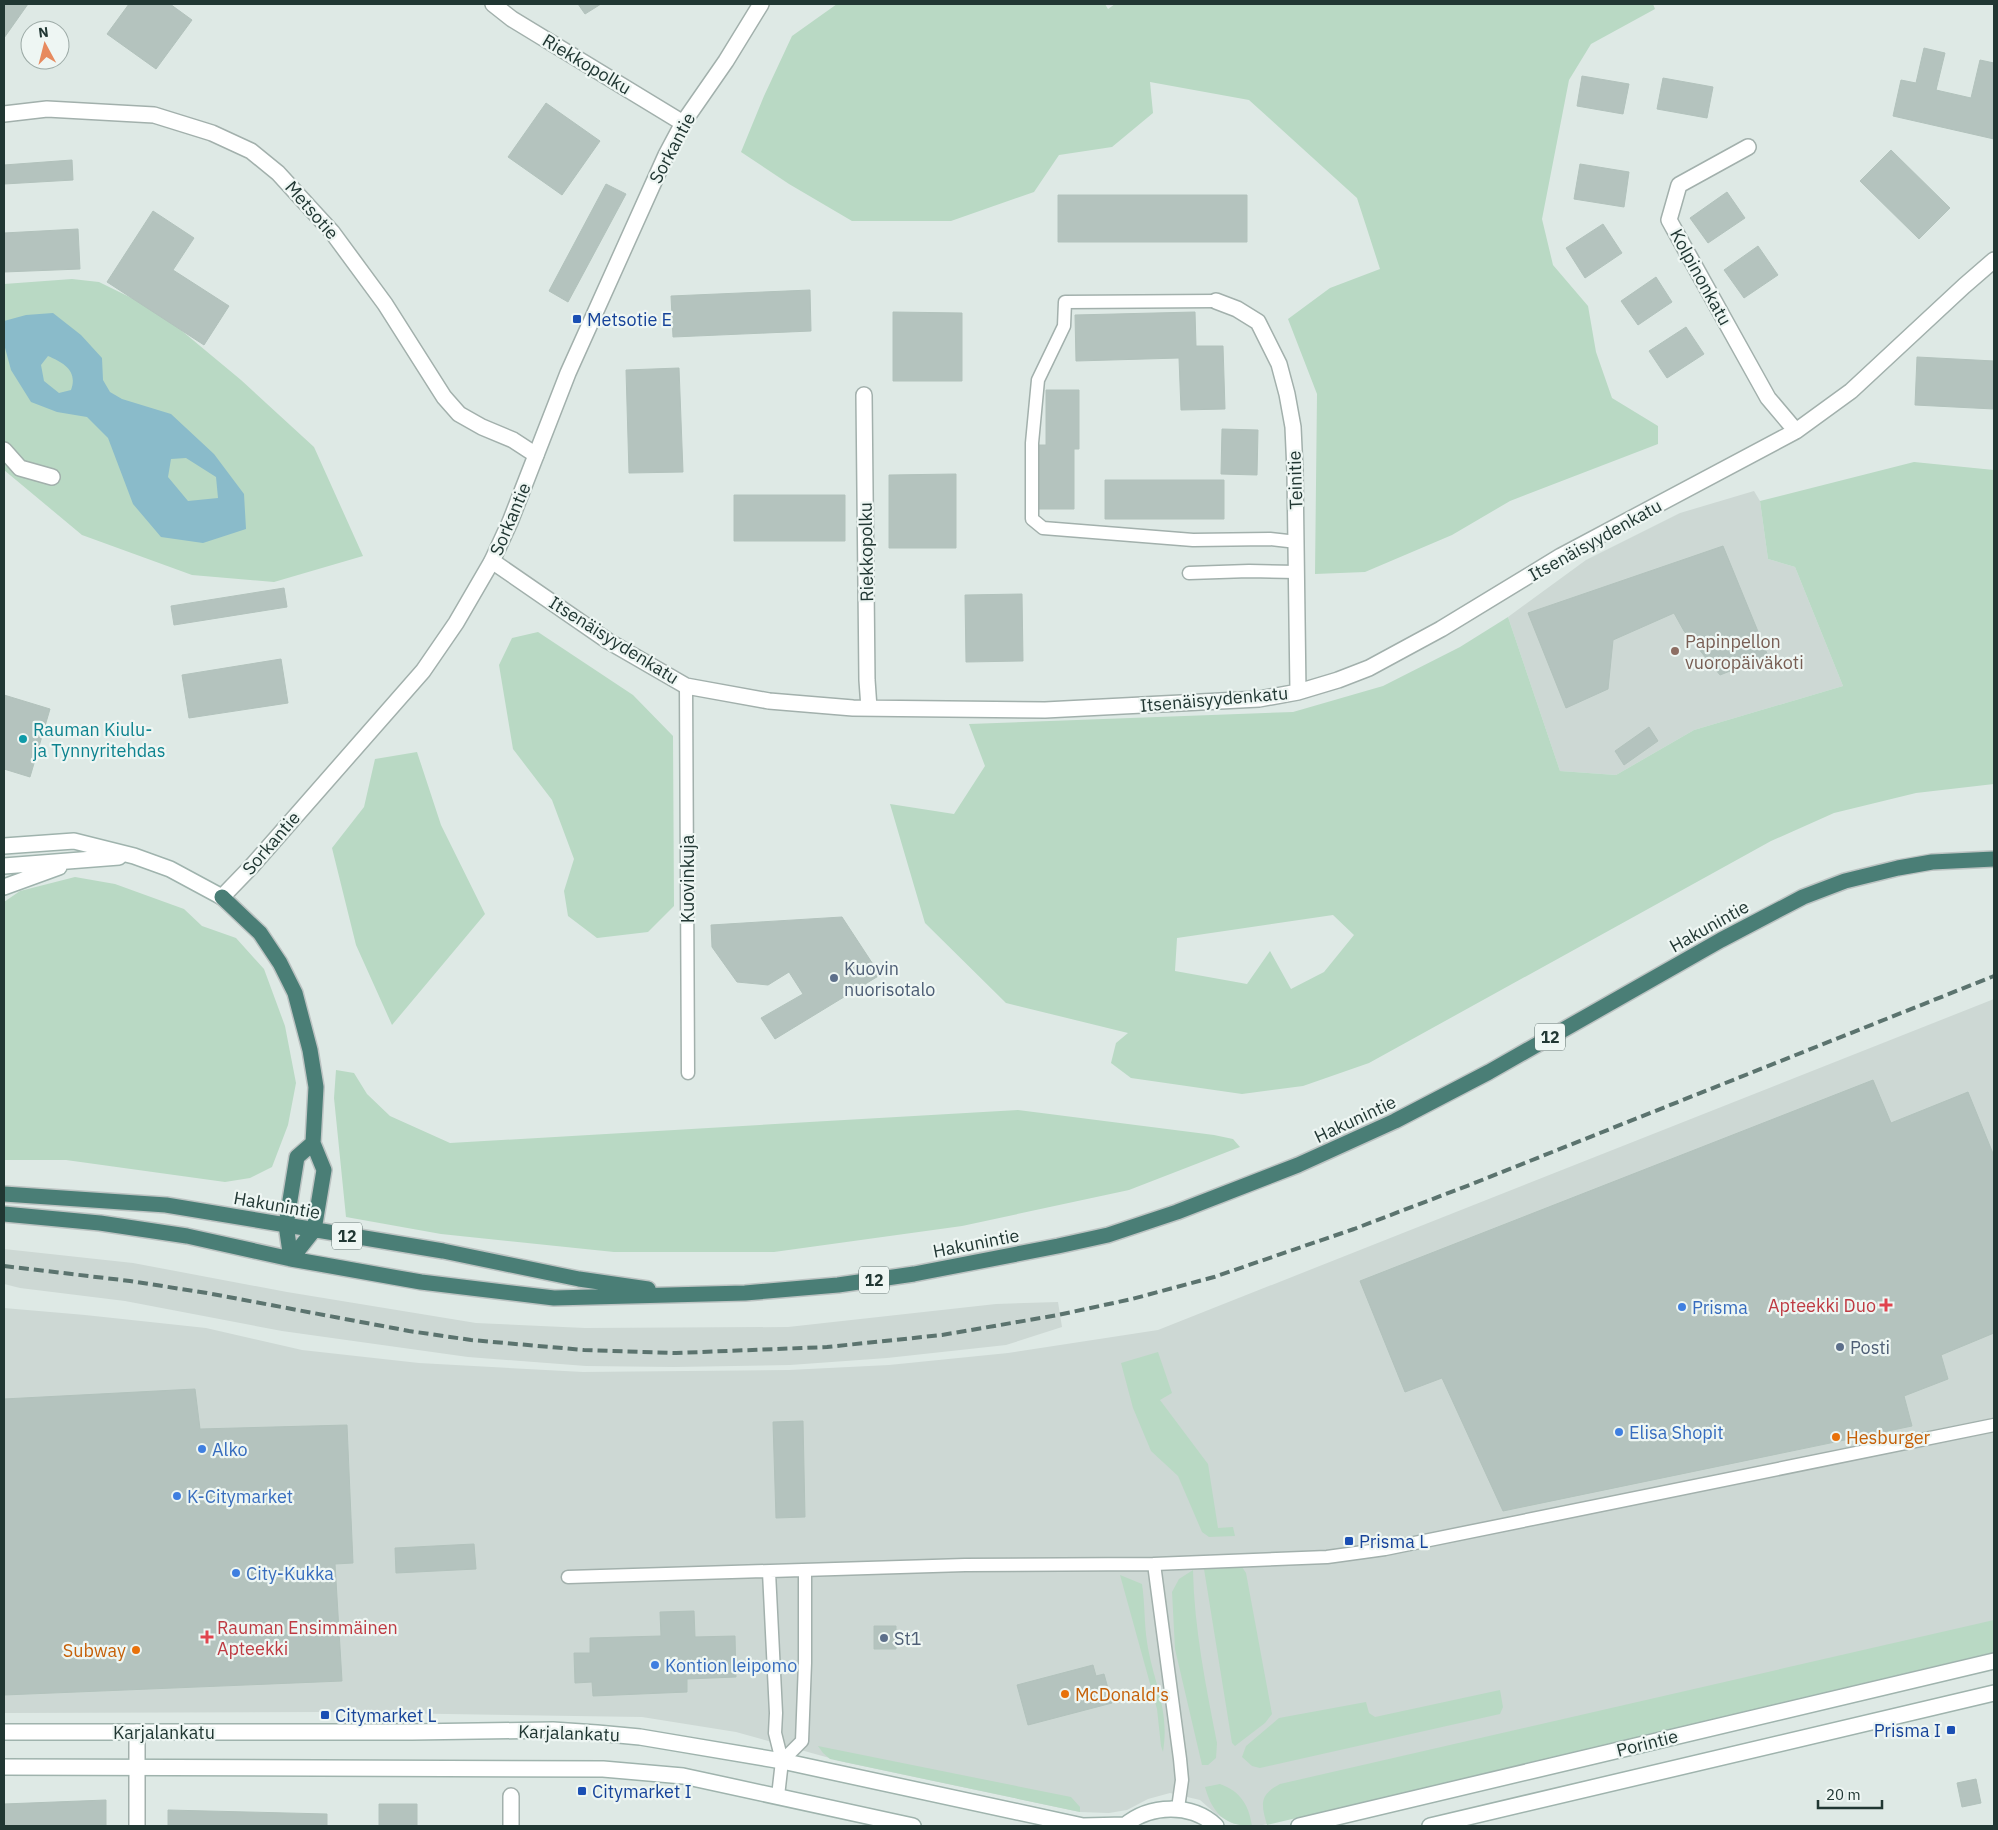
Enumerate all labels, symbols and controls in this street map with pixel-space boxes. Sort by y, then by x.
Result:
north arrow [20,20,70,70]
text: N [37,23,50,42]
street label: Riekkopolku [538,28,636,100]
street label: Sorkantie [644,108,700,187]
street label: Metsotie [280,176,344,244]
street label: Kolpinonkatu [1665,225,1737,329]
place label: Metsotie E [587,308,672,331]
marker: Metsotie E [571,313,583,325]
street label: Teinitie [1282,450,1308,510]
street label: Sorkantie [484,479,536,559]
street label: Itsenäisyydenkatu [1524,494,1666,586]
street label: Riekkopolku [854,502,878,602]
street label: Itsenäisyydenkatu [545,591,683,689]
place label: Papinpellon vuoropäiväkoti [1685,630,1804,674]
marker: Papinpellon vuoropäiväkoti [1669,645,1681,657]
street label: Itsenäisyydenkatu [1139,681,1289,717]
place label: Rauman Kiulu- ja Tynnyritehdas [33,718,165,762]
marker: Rauman Kiulu- ja Tynnyritehdas [17,733,29,745]
street label: Sorkantie [237,806,305,880]
street label: Kuovinkuja [676,834,699,923]
street label: Hakunintie [1665,895,1753,957]
place label: Kuovin nuorisotalo [844,957,935,1001]
marker: Kuovin nuorisotalo [828,972,840,984]
road number: 12 [1535,1024,1565,1050]
street label: Hakunintie [1310,1090,1400,1148]
street label: Hakunintie [232,1186,322,1224]
road number: 12 [332,1222,362,1250]
street label: Hakunintie [931,1223,1021,1263]
road number: 12 [859,1266,889,1294]
place label: Apteekki Duo [1768,1294,1876,1317]
place label: Prisma [1692,1296,1748,1319]
marker: Apteekki Duo [1880,1299,1892,1311]
marker: Prisma [1676,1301,1688,1313]
place label: Posti [1850,1336,1890,1359]
marker: Posti [1834,1341,1846,1353]
place label: Elisa Shopit [1629,1421,1724,1444]
marker: Elisa Shopit [1613,1426,1625,1438]
place label: Hesburger [1846,1426,1931,1449]
marker: Hesburger [1830,1431,1842,1443]
place label: Alko [212,1438,248,1461]
marker: Alko [196,1443,208,1455]
place label: K-Citymarket [187,1485,293,1508]
marker: K-Citymarket [171,1490,183,1502]
place label: Prisma L [1359,1530,1428,1553]
marker: Prisma L [1343,1535,1355,1547]
place label: City-Kukka [246,1562,334,1585]
marker: City-Kukka [230,1567,242,1579]
place label: Rauman Ensimmäinen Apteekki [217,1616,398,1660]
place label: St1 [894,1627,922,1650]
marker: Rauman Ensimmäinen Apteekki [201,1631,213,1643]
marker: St1 [878,1632,890,1644]
place label: Subway [63,1639,126,1662]
marker: Subway [130,1644,142,1656]
place label: Kontion leipomo [665,1654,797,1677]
marker: Kontion leipomo [649,1659,661,1671]
place label: McDonald's [1075,1683,1169,1706]
marker: McDonald's [1059,1688,1071,1700]
place label: Citymarket L [335,1704,437,1727]
marker: Citymarket L [319,1709,331,1721]
place label: Prisma I [1874,1719,1941,1742]
street label: Karjalankatu [518,1720,620,1746]
street label: Karjalankatu [113,1721,215,1744]
street label: Porintie [1614,1724,1680,1762]
marker: Prisma I [1945,1724,1957,1736]
scale bar [1818,1778,1882,1810]
place label: Citymarket I [592,1780,692,1803]
marker: Citymarket I [576,1785,588,1797]
text: 20 m [1826,1785,1861,1804]

